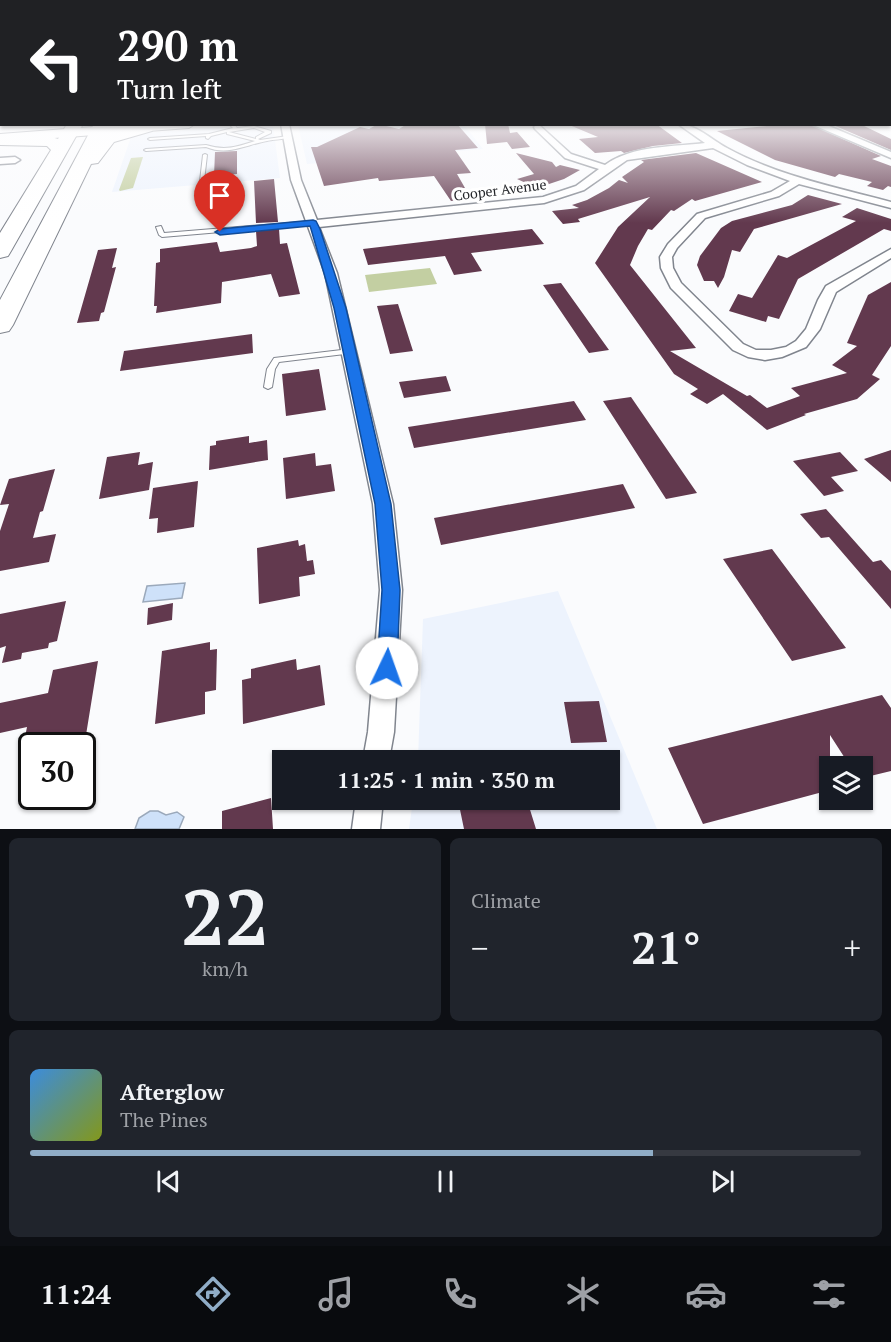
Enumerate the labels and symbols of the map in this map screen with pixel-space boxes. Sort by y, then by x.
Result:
pin [194,170,245,232]
street label: Cooper Avenue [452,174,547,205]
position arrow [355,636,419,700]
speed limit sign: 30 [18,732,96,810]

